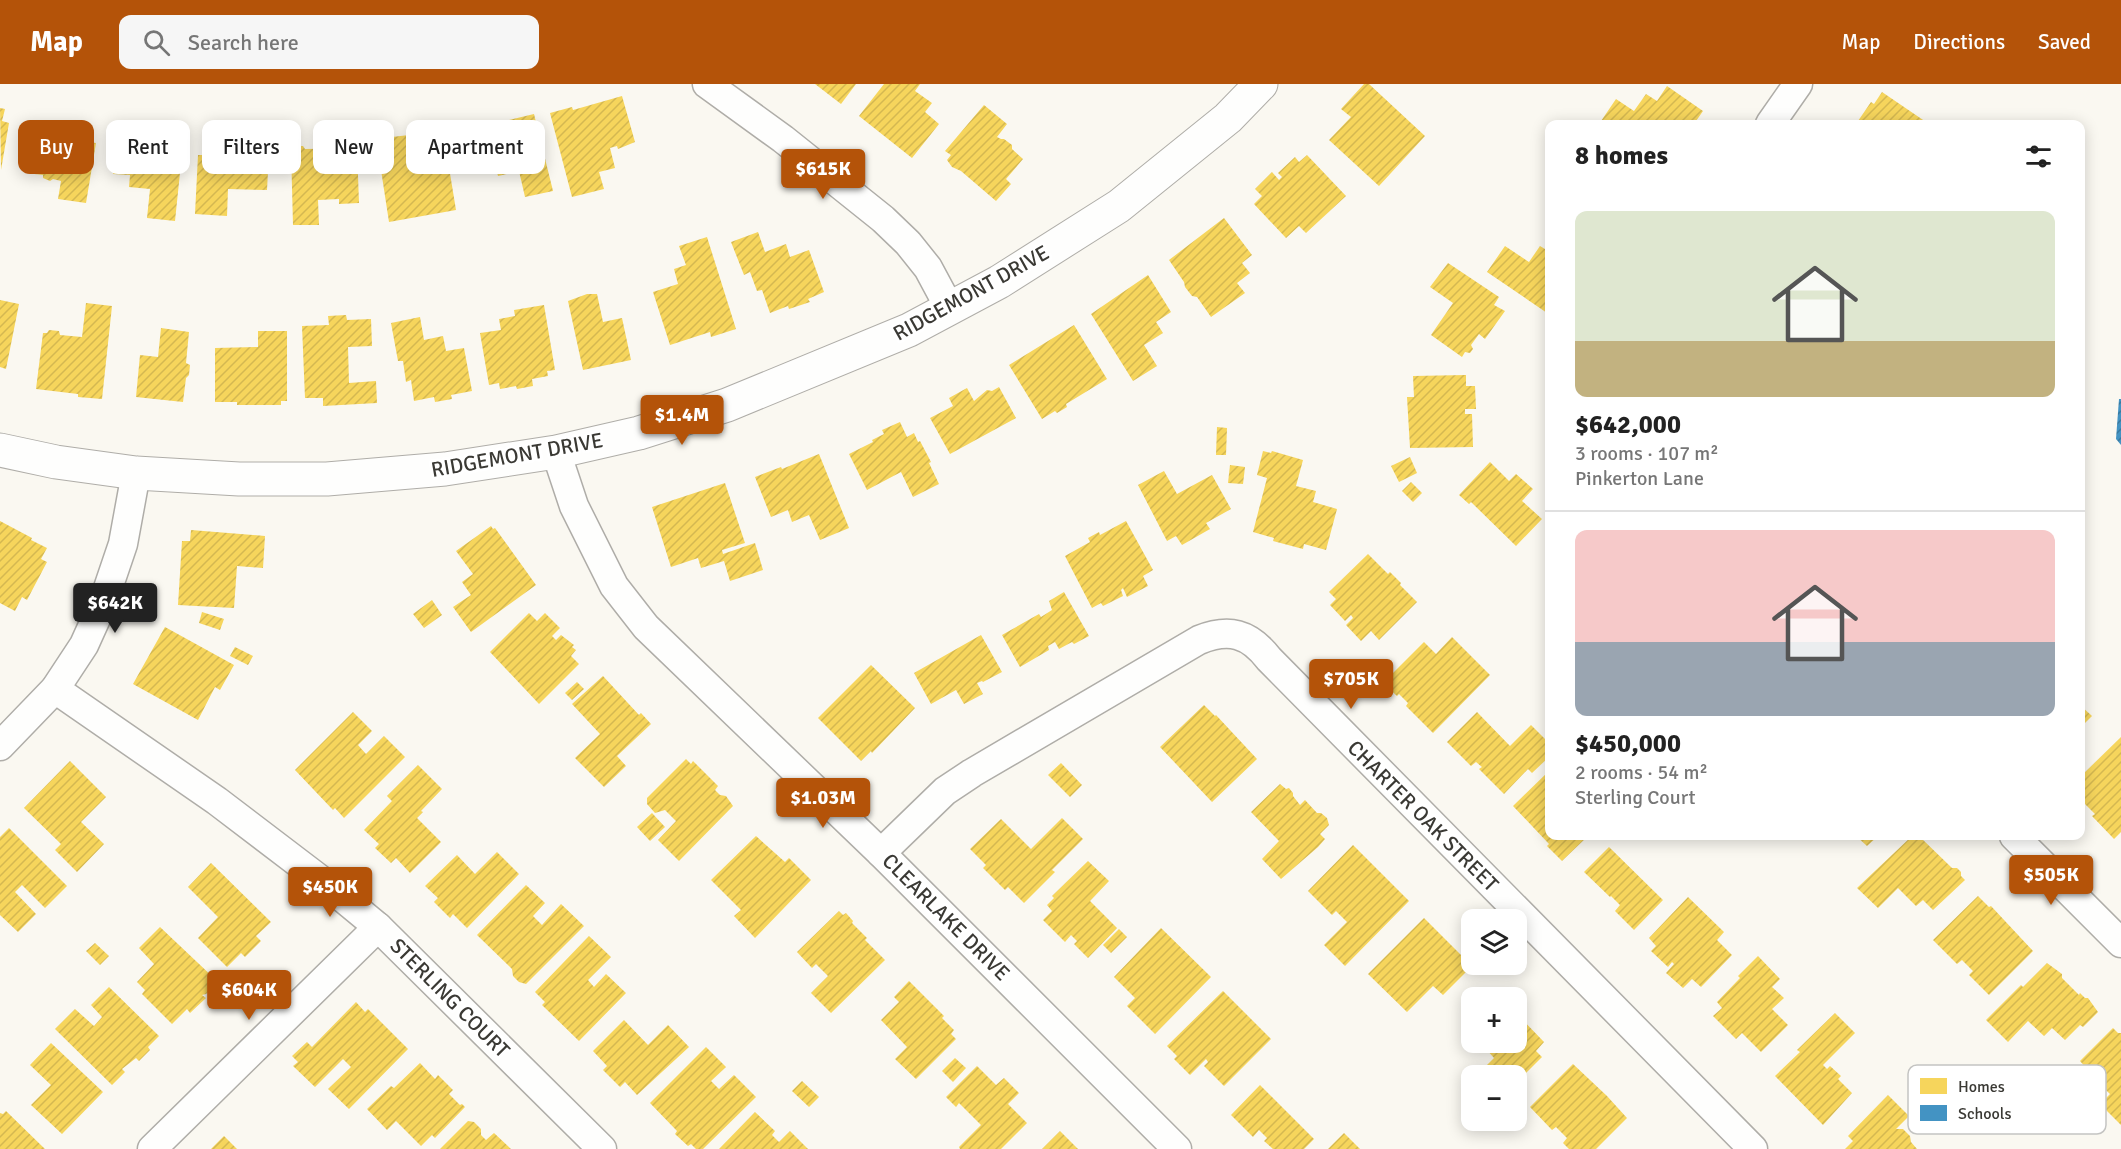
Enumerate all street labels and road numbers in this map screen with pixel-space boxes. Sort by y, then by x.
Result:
street label: RIDGEMONT DRIVE [889,239,1053,347]
street label: RIDGEMONT DRIVE [429,427,605,483]
street label: CHARTER OAK STREET [1342,735,1504,897]
street label: CLEARLAKE DRIVE [877,848,1015,986]
street label: STERLING COURT [385,933,516,1064]

